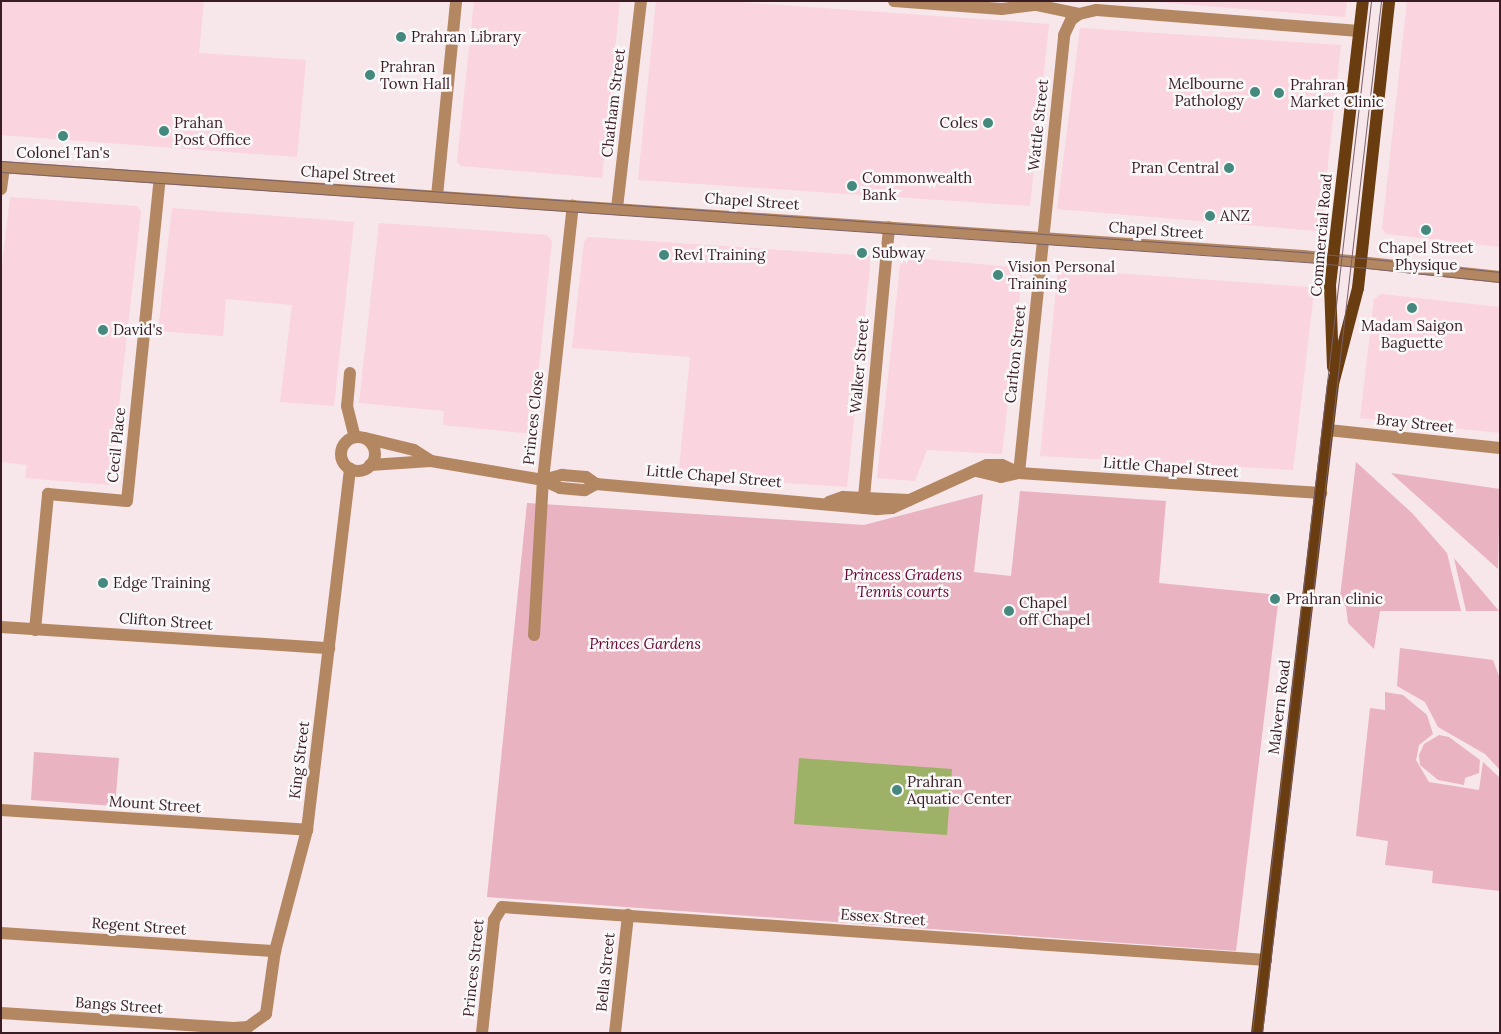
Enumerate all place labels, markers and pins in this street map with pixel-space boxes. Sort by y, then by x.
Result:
place label: Prahran Library [411,28,521,46]
marker: Prahran Library [395,31,407,43]
place label: Prahran Town Hall [380,57,450,92]
marker: Prahran Town Hall [364,69,376,81]
place label: Melbourne Pathology [1168,74,1244,109]
place label: Prahran Market Clinic [1290,75,1384,110]
marker: Melbourne Pathology [1248,85,1262,99]
marker: Prahran Market Clinic [1272,86,1286,100]
place label: Prahan Post Office [174,113,251,148]
place label: Coles [940,114,978,132]
marker: Coles [982,117,994,129]
marker: Prahan Post Office [158,125,170,137]
marker: Colonel Tan's [57,130,69,142]
place label: Colonel Tan's [16,144,110,162]
place label: Pran Central [1131,159,1219,177]
marker: Pran Central [1223,162,1235,174]
place label: Commonwealth Bank [862,168,972,203]
marker: Commonwealth Bank [846,180,858,192]
place label: ANZ [1220,207,1250,225]
marker: ANZ [1204,210,1216,222]
marker: Chapel Street Physique [1420,224,1432,236]
place label: Chapel Street Physique [1379,238,1473,273]
place label: Subway [872,244,925,262]
place label: Revl Training [674,246,765,264]
marker: Subway [856,247,868,259]
marker: Revl Training [658,249,670,261]
place label: Vision Personal Training [1008,257,1115,292]
marker: Vision Personal Training [992,269,1004,281]
marker: Madam Saigon Baguette [1406,302,1418,314]
place label: Madam Saigon Baguette [1361,316,1463,351]
place label: David's [113,321,162,339]
marker: David's [97,324,109,336]
place label: Edge Training [113,574,210,592]
marker: Edge Training [97,577,109,589]
place label: Prahran clinic [1286,590,1383,608]
marker: Prahran clinic [1268,592,1282,606]
place label: Chapel off Chapel [1019,593,1090,628]
marker: Chapel off Chapel [1003,605,1015,617]
place label: Prahran Aquatic Center [907,772,1012,807]
marker: Prahran Aquatic Center [891,784,903,796]

